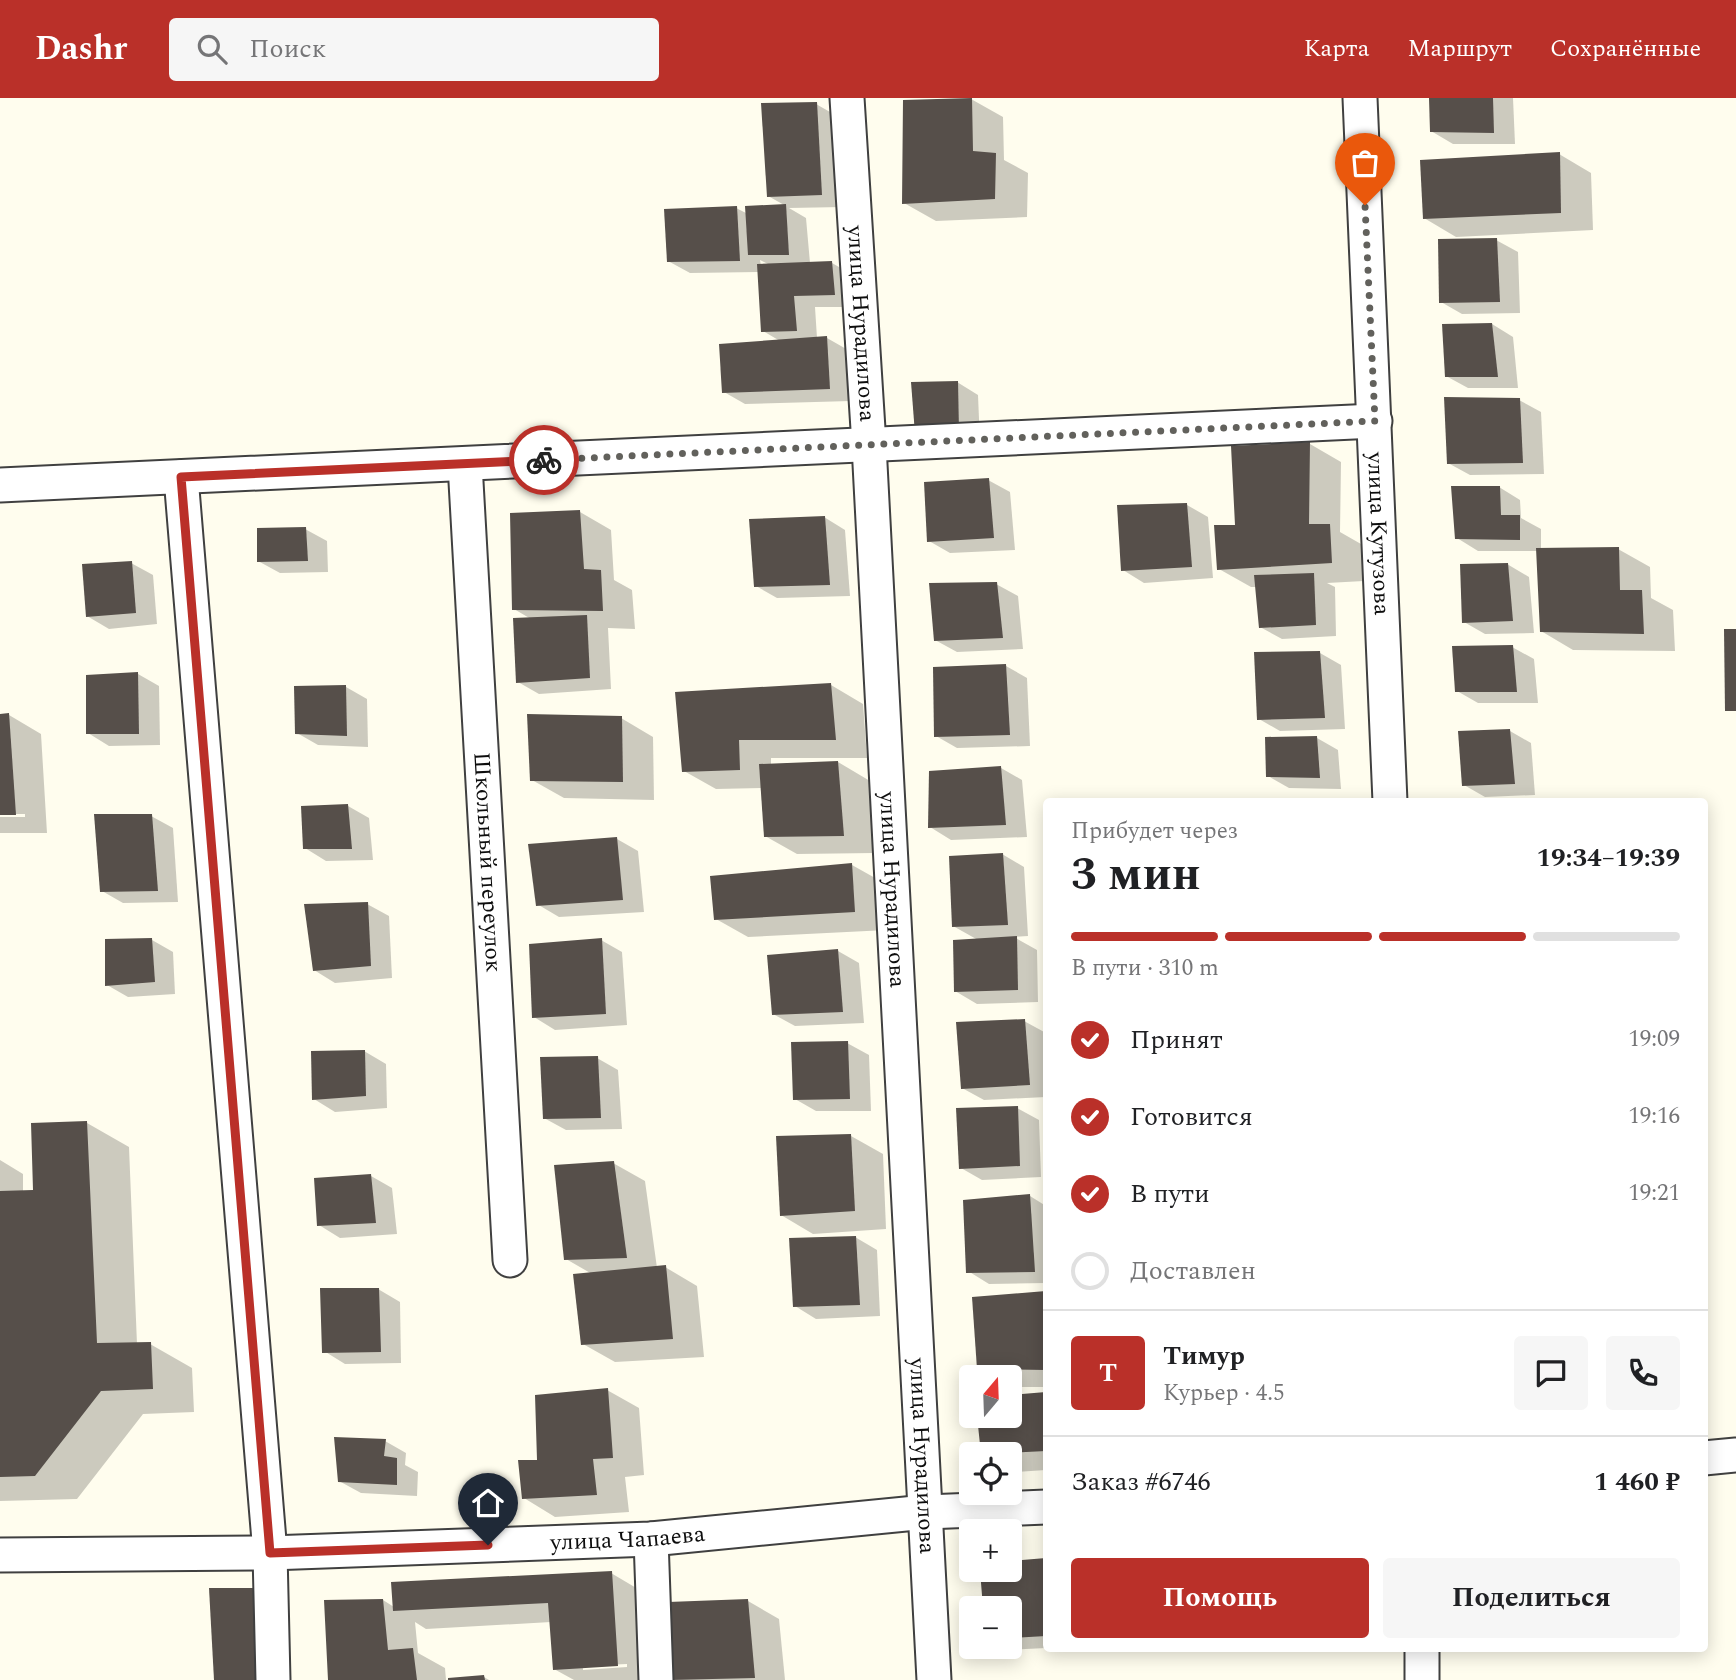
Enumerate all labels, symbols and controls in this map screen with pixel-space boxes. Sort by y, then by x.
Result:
search box [169,18,659,81]
text: Dashr [35,24,127,74]
text: Поиск [249,29,326,69]
icon: search [193,30,231,68]
text: Карта [1304,31,1369,67]
text: Маршрут [1407,31,1512,67]
text: Сохранённые [1550,31,1701,67]
pin [1335,133,1395,205]
icon: bag [1346,144,1384,182]
street label: улица Нурадилова [838,223,885,423]
courier [509,425,579,495]
icon: bike [525,441,563,479]
street label: улица Кутузова [1358,450,1400,616]
street label: Школьный переулок [464,751,511,974]
street label: улица Нурадилова [870,790,915,989]
text: Прибудет через [1071,814,1238,849]
text: 19:34–19:39 [1536,838,1680,878]
text: 3 мин [1071,840,1201,910]
text: В пути · 310 m [1071,951,1219,986]
text: Принят [1130,1020,1223,1060]
icon: check [1071,1021,1109,1059]
text: 19:09 [1628,1022,1680,1057]
text: Готовится [1130,1097,1253,1137]
icon: check [1071,1098,1109,1136]
text: 19:16 [1628,1099,1680,1134]
text: В пути [1130,1174,1210,1214]
icon: check [1071,1175,1109,1213]
text: 19:21 [1628,1176,1680,1211]
text: Доставлен [1130,1251,1256,1291]
text: Тимур [1163,1336,1245,1376]
button: chat [1514,1336,1588,1410]
button: phone [1606,1336,1680,1410]
text: Т [1099,1353,1117,1393]
street label: улица Нурадилова [900,1356,945,1555]
north arrow [959,1365,1022,1428]
map controls [959,1365,1022,1659]
text: Курьер · 4.5 [1163,1376,1285,1411]
button: locate [959,1442,1022,1505]
text: Заказ #6746 [1071,1462,1210,1502]
text: 1 460 ₽ [1594,1462,1680,1502]
pin [458,1473,518,1545]
icon: home [469,1484,507,1522]
street label: улица Чапаева [549,1516,707,1560]
button: + [959,1519,1022,1582]
button: Помощь [1071,1558,1369,1638]
button: Поделиться [1383,1558,1680,1638]
button: − [959,1596,1022,1659]

